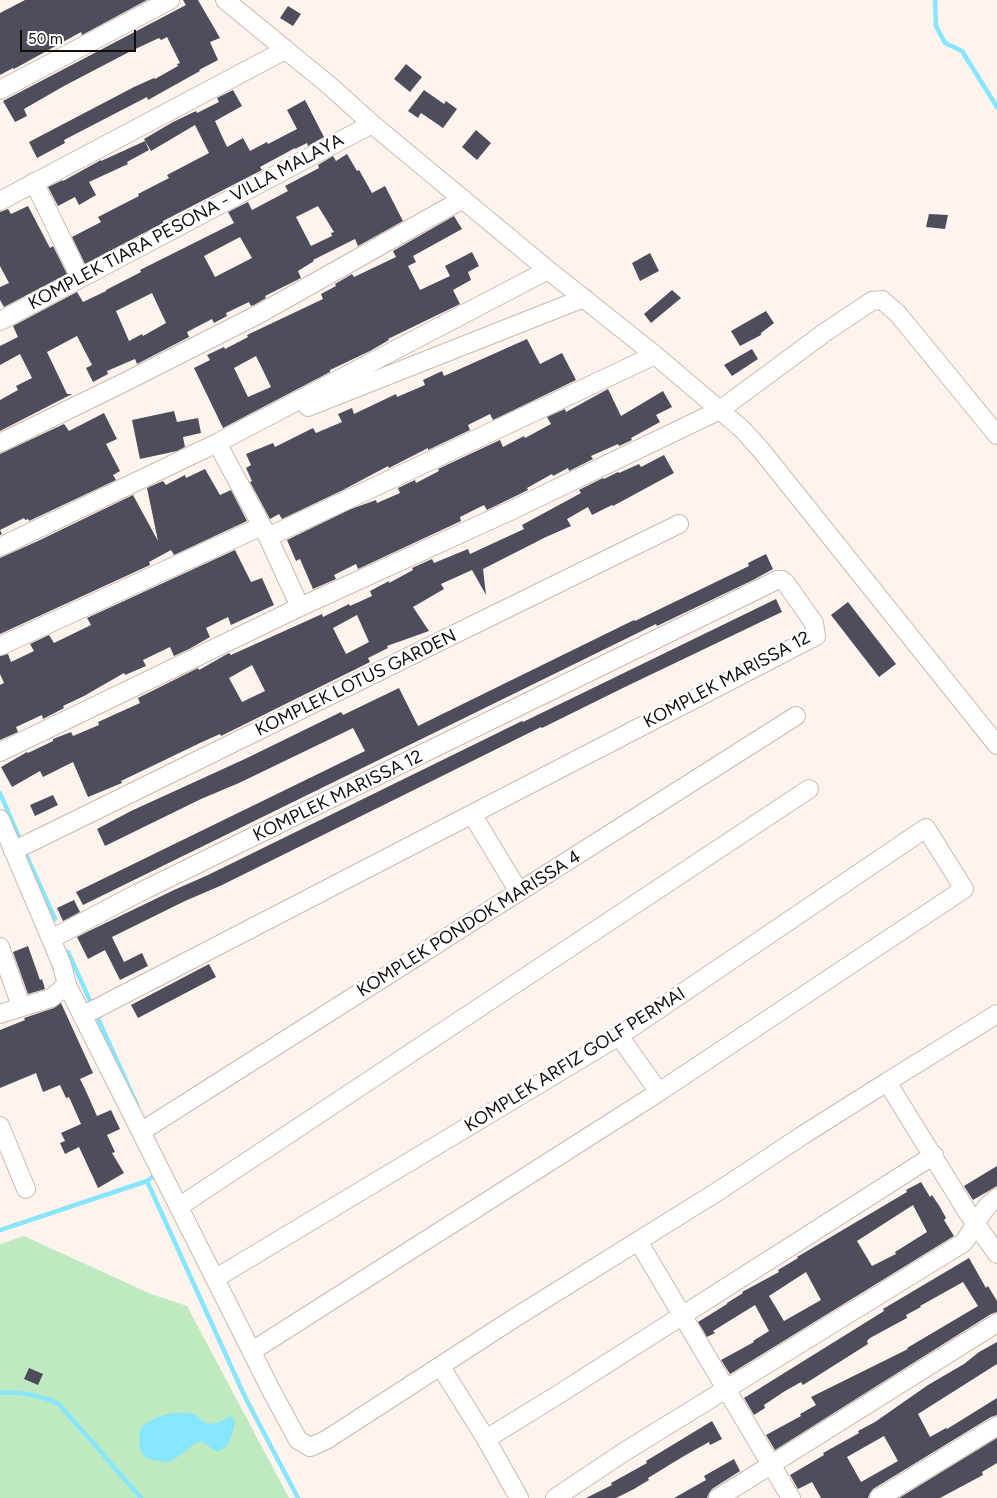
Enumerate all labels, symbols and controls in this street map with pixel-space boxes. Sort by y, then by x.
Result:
scale bar [22,20,139,52]
text: 50 m [28,30,63,48]
street label: KOMPLEK TIARA PESONA - VILLA MALAYA [25,129,347,315]
street label: KOMPLEK LOTUS GARDEN [252,625,460,741]
street label: KOMPLEK MARISSA 12 [640,627,814,733]
street label: KOMPLEK MARISSA 12 [250,746,426,846]
street label: KOMPLEK PONDOK MARISSA 4 [353,846,585,1002]
street label: KOMPLEK ARFIZ GOLF PERMAI [461,983,689,1137]

